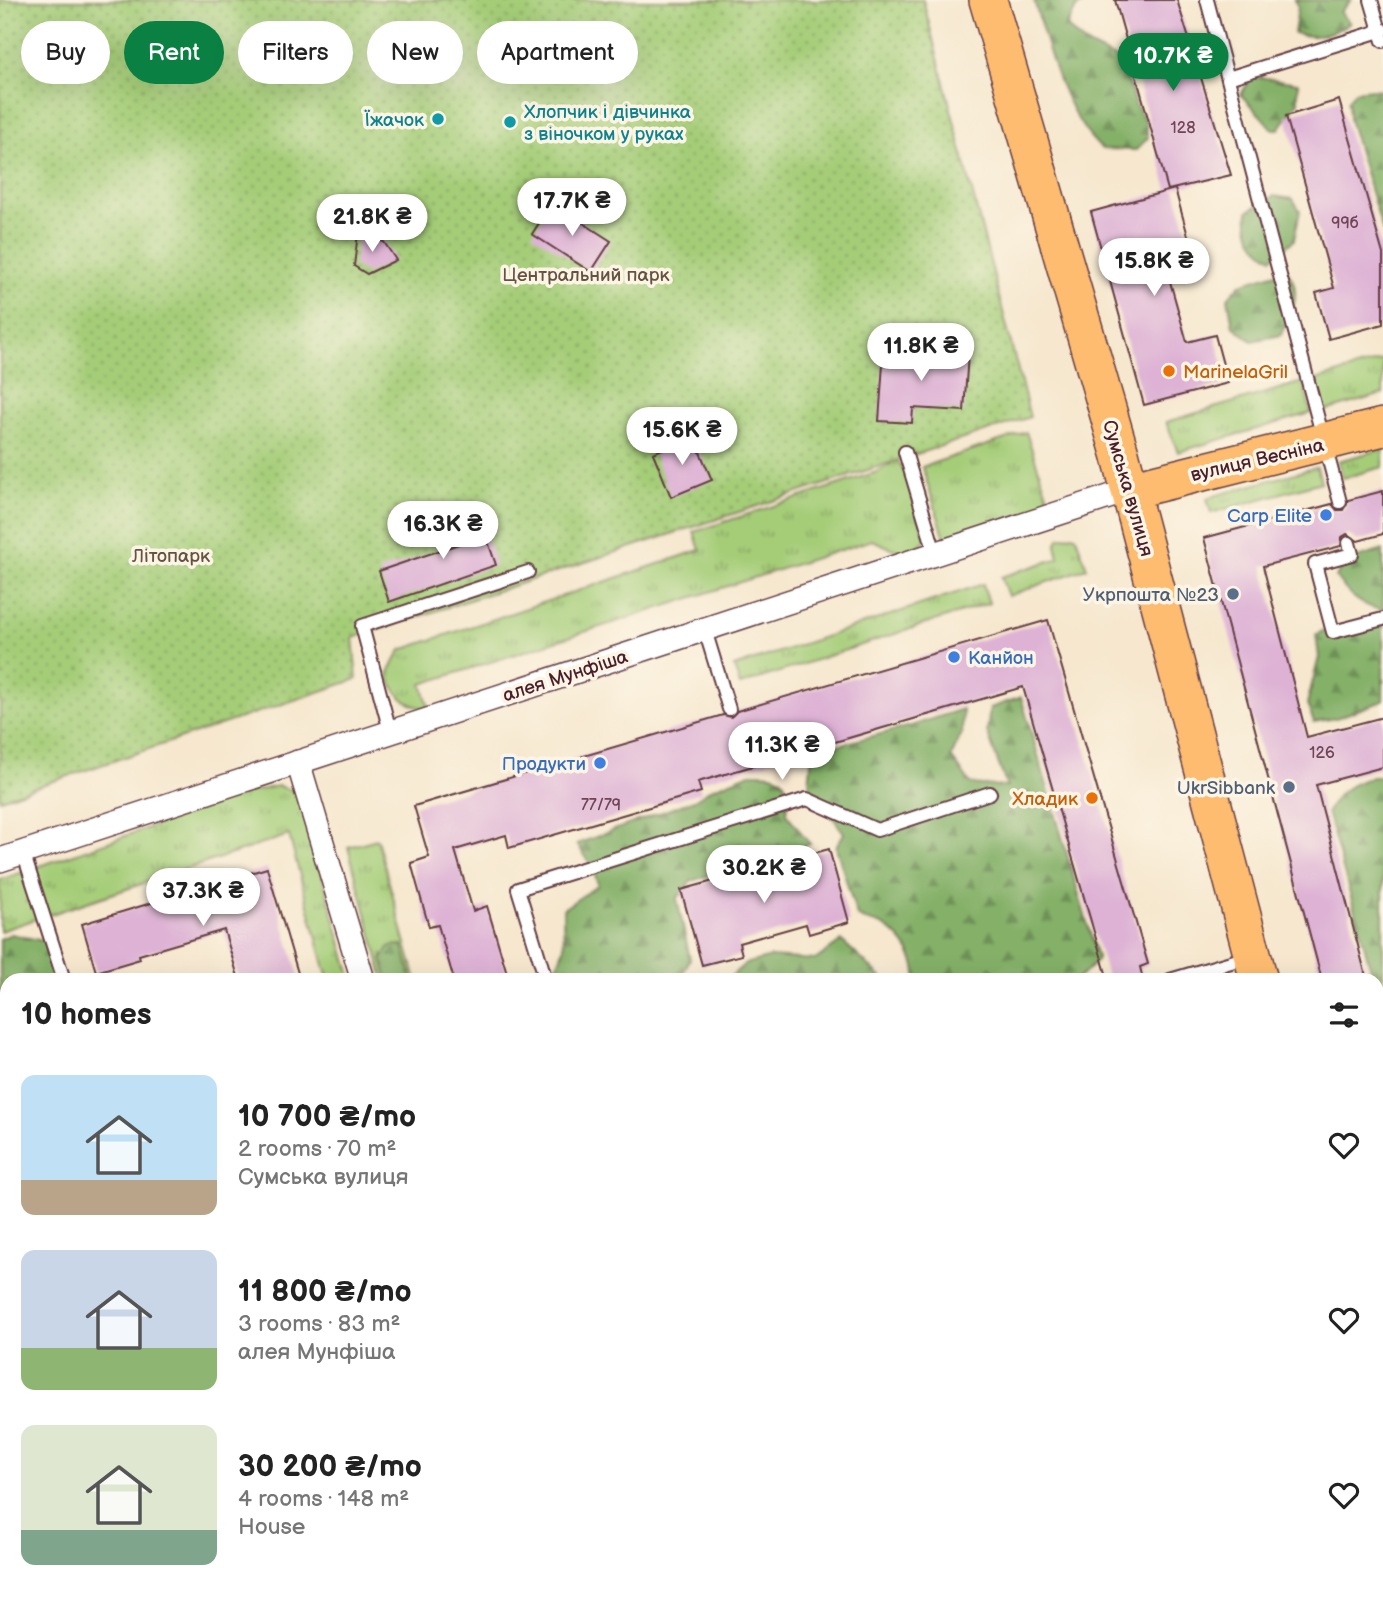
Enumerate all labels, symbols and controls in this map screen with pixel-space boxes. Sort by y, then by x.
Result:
chip: Buy [21,21,110,84]
chip: Rent [124,21,224,84]
chip: Filters [238,21,353,84]
chip: New [367,21,463,84]
chip: Apartment [477,21,638,84]
pin: 10.7K ₴ [1108,34,1238,93]
text: 10.7K ₴ [1134,42,1212,70]
place label: Хлопчик і дівчинка з віночком у руках [524,101,691,146]
place label: Їжачок [363,109,424,132]
marker: Їжачок [430,111,446,127]
marker: Хлопчик і дівчинка з віночком у руках [502,114,518,130]
house number: 128 [1171,119,1195,138]
pin: 17.7K ₴ [507,178,637,238]
text: 17.7K ₴ [533,187,611,215]
pin: 21.8K ₴ [307,194,437,254]
text: 21.8K ₴ [332,203,412,231]
house number: 99б [1331,214,1359,233]
pin: 15.8K ₴ [1089,238,1219,298]
text: 15.8K ₴ [1114,247,1194,275]
park label: Центральний парк [502,264,670,287]
pin: 11.8K ₴ [856,324,986,383]
text: 11.8K ₴ [883,332,959,360]
place label: MarinelaGril [1183,361,1288,384]
marker: MarinelaGril [1161,363,1177,379]
pin: 15.6K ₴ [617,407,747,467]
text: 15.6K ₴ [642,416,722,444]
street label: Сумська вулиця [1097,418,1158,559]
street label: вулиця Весніна [1188,434,1326,487]
pin: 16.3K ₴ [378,502,508,561]
place label: Carp Elite [1227,505,1312,528]
marker: Carp Elite [1318,507,1334,523]
text: 16.3K ₴ [403,510,483,538]
park label: Літопарк [131,545,210,568]
place label: Укрпошта №23 [1082,584,1219,607]
marker: Укрпошта №23 [1225,586,1241,602]
street label: алея Мунфіша [500,645,631,707]
place label: Канйон [968,647,1034,670]
marker: Канйон [946,649,962,665]
pin: 11.3K ₴ [717,722,847,782]
text: 11.3K ₴ [744,731,820,759]
house number: 126 [1309,744,1335,763]
place label: Продукти [502,753,586,776]
marker: Продукти [592,755,608,771]
place label: UkrSibbank [1177,777,1276,800]
marker: UkrSibbank [1281,779,1297,795]
place label: Хладик [1012,788,1078,811]
marker: Хладик [1084,790,1100,806]
house number: 77/79 [581,796,621,815]
pin: 30.2K ₴ [699,846,829,905]
text: 30.2K ₴ [722,854,806,882]
pin: 37.3K ₴ [138,869,268,928]
text: 37.3K ₴ [162,877,244,905]
icon: filters [1325,996,1363,1034]
text: 10 homes [21,997,152,1033]
text: 10 700 ₴/mo [238,1099,416,1135]
icon: home [77,1103,161,1187]
icon: heart [1325,1126,1363,1164]
text: 2 rooms · 70 m² [238,1135,397,1163]
text: Сумська вулиця [238,1163,409,1191]
text: 11 800 ₴/mo [238,1274,412,1310]
icon: home [77,1278,161,1362]
icon: heart [1325,1301,1363,1339]
text: 3 rooms · 83 m² [238,1310,400,1338]
text: алея Мунфіша [238,1338,396,1366]
text: 30 200 ₴/mo [238,1449,422,1485]
icon: home [77,1453,161,1537]
icon: heart [1325,1476,1363,1514]
text: 4 rooms · 148 m² [238,1485,409,1513]
text: House [238,1513,305,1541]

